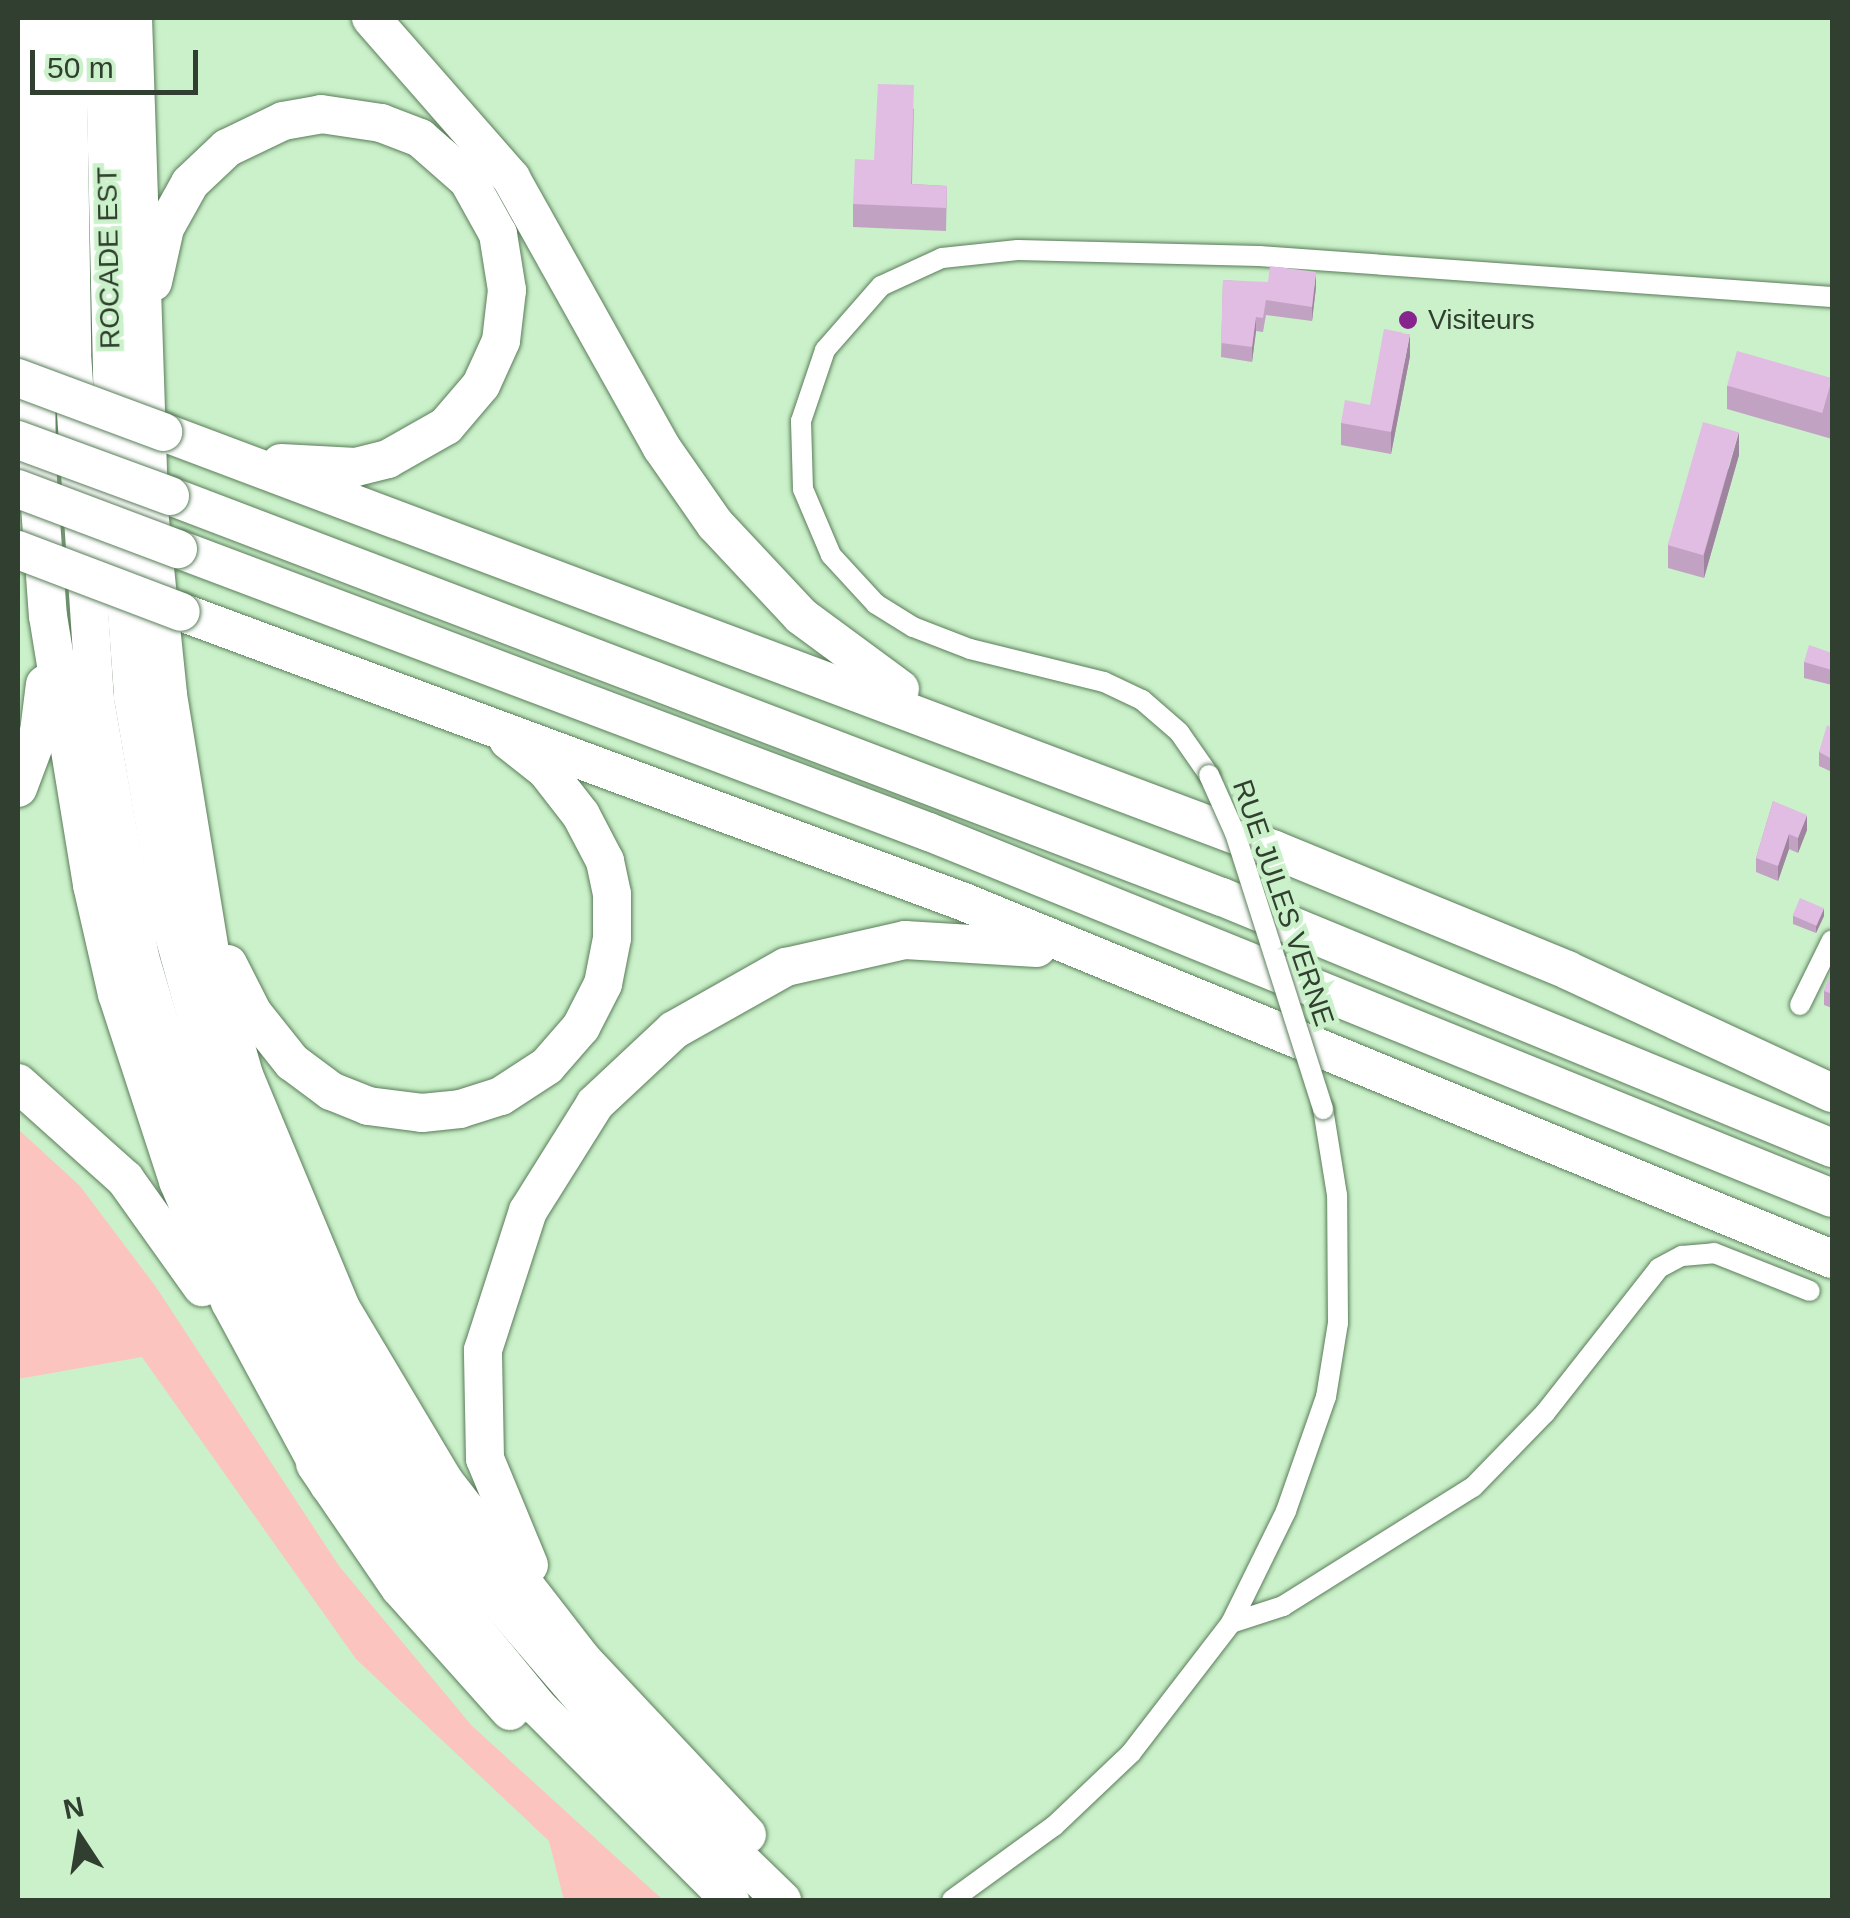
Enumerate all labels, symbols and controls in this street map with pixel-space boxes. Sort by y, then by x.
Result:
scale bar [35,30,202,92]
text: 50 m [47,51,114,84]
street label: ROCADE EST [91,167,127,349]
place label: Visiteurs [1428,303,1535,337]
marker: Visiteurs [1397,309,1419,331]
street label: RUE JULES VERNE [1225,775,1341,1031]
north arrow [30,1788,130,1888]
text: N [61,1791,87,1825]

